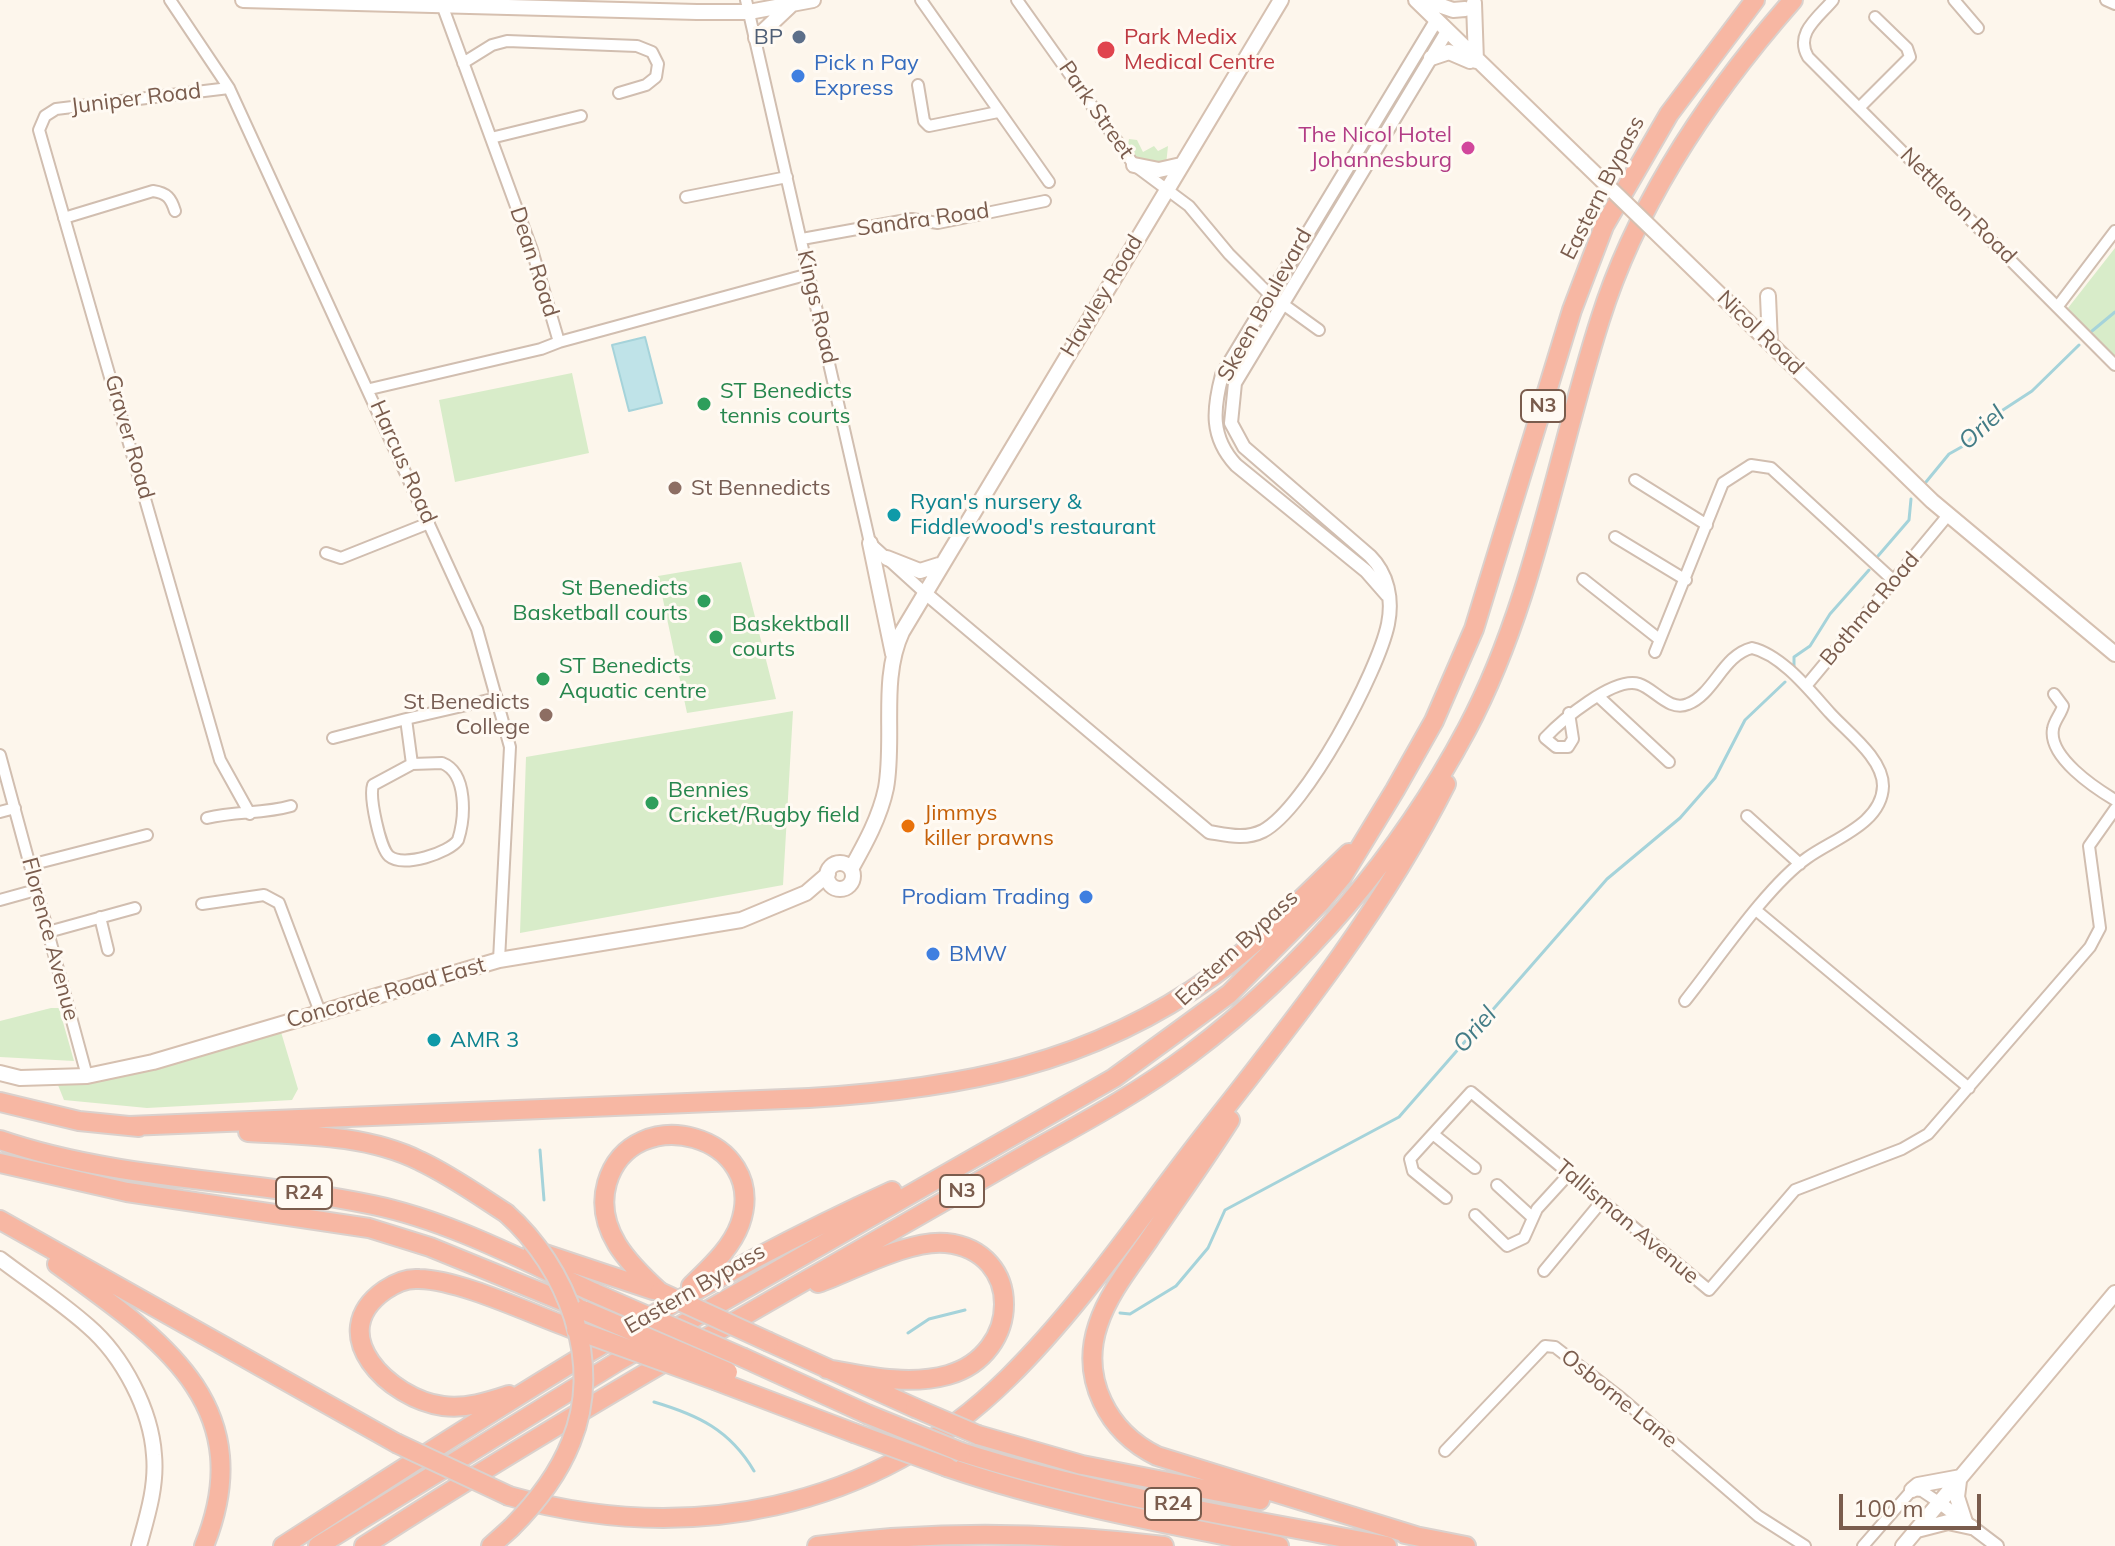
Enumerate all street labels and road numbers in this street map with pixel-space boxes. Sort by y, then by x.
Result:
street label: Park Street [1053,56,1139,164]
street label: Juniper Road [69,78,203,120]
street label: Eastern Bypass [1555,112,1651,264]
street label: Nettleton Road [1894,142,2022,270]
street label: Sandra Road [855,198,991,242]
street label: Dean Road [504,204,564,320]
street label: Skeen Boulevard [1212,224,1318,386]
street label: Hawley Road [1055,230,1149,362]
street label: Kings Road [791,248,843,366]
street label: Nicol Road [1711,285,1809,381]
street label: Graver Road [99,372,159,502]
road number: N3 [1521,390,1565,422]
street label: Harcus Road [364,396,442,528]
street label: Bothma Road [1815,547,1925,671]
street label: Florence Avenue [16,855,84,1023]
street label: Eastern Bypass [1170,885,1304,1011]
street label: Concorde Road East [283,952,489,1034]
street label: Tallisman Avenue [1550,1154,1704,1290]
road number: N3 [940,1175,984,1207]
road number: R24 [276,1177,332,1209]
street label: Eastern Bypass [620,1238,770,1340]
street label: Osborne Lane [1555,1344,1683,1454]
road number: R24 [1145,1488,1201,1520]

